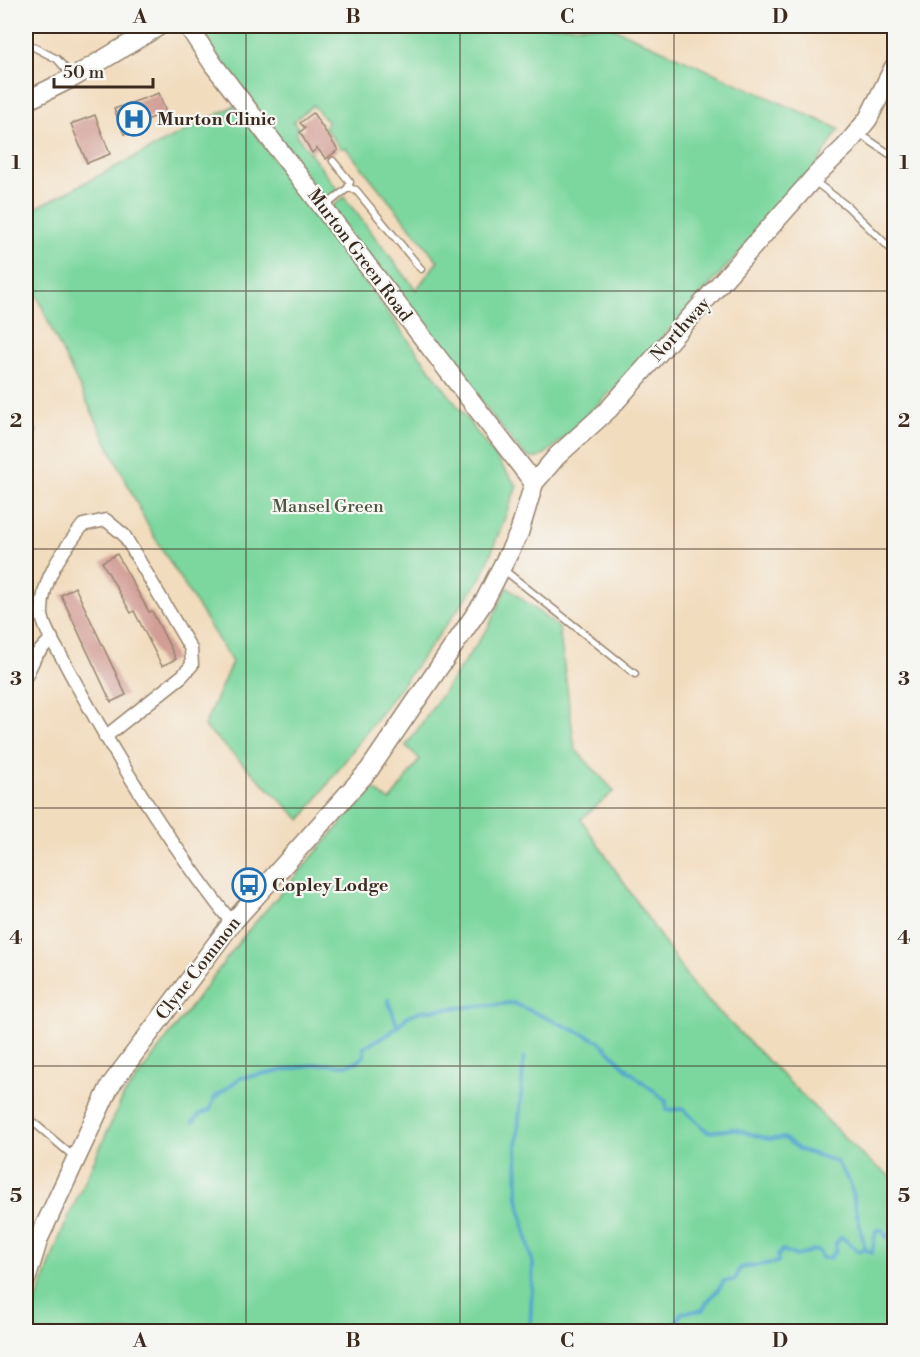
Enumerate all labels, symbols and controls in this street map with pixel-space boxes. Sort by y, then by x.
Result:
text: A [132,5,148,30]
text: B [345,5,361,30]
text: C [560,5,574,30]
text: D [772,5,788,30]
scale bar [54,51,153,89]
text: 50 m [63,61,105,84]
hospital icon: Murton Clinic [116,101,152,137]
place label: Murton Clinic [157,108,276,131]
text: 1 [11,151,21,176]
text: 1 [899,151,909,176]
street label: Murton Green Road [302,184,418,327]
street label: Northway [645,292,716,366]
text: 2 [10,409,22,434]
text: 2 [898,409,910,434]
park label: Mansel Green [272,495,384,518]
text: 3 [10,667,22,692]
text: 3 [898,667,910,692]
bus stop icon: Copley Lodge [231,867,267,903]
place label: Copley Lodge [272,874,389,897]
street label: Clyne Common [151,912,246,1025]
text: 4 [9,926,23,951]
text: 4 [897,926,911,951]
text: 5 [10,1184,22,1209]
text: 5 [898,1184,910,1209]
text: A [132,1329,148,1354]
text: B [345,1329,361,1354]
text: C [560,1329,574,1354]
text: D [772,1329,788,1354]

